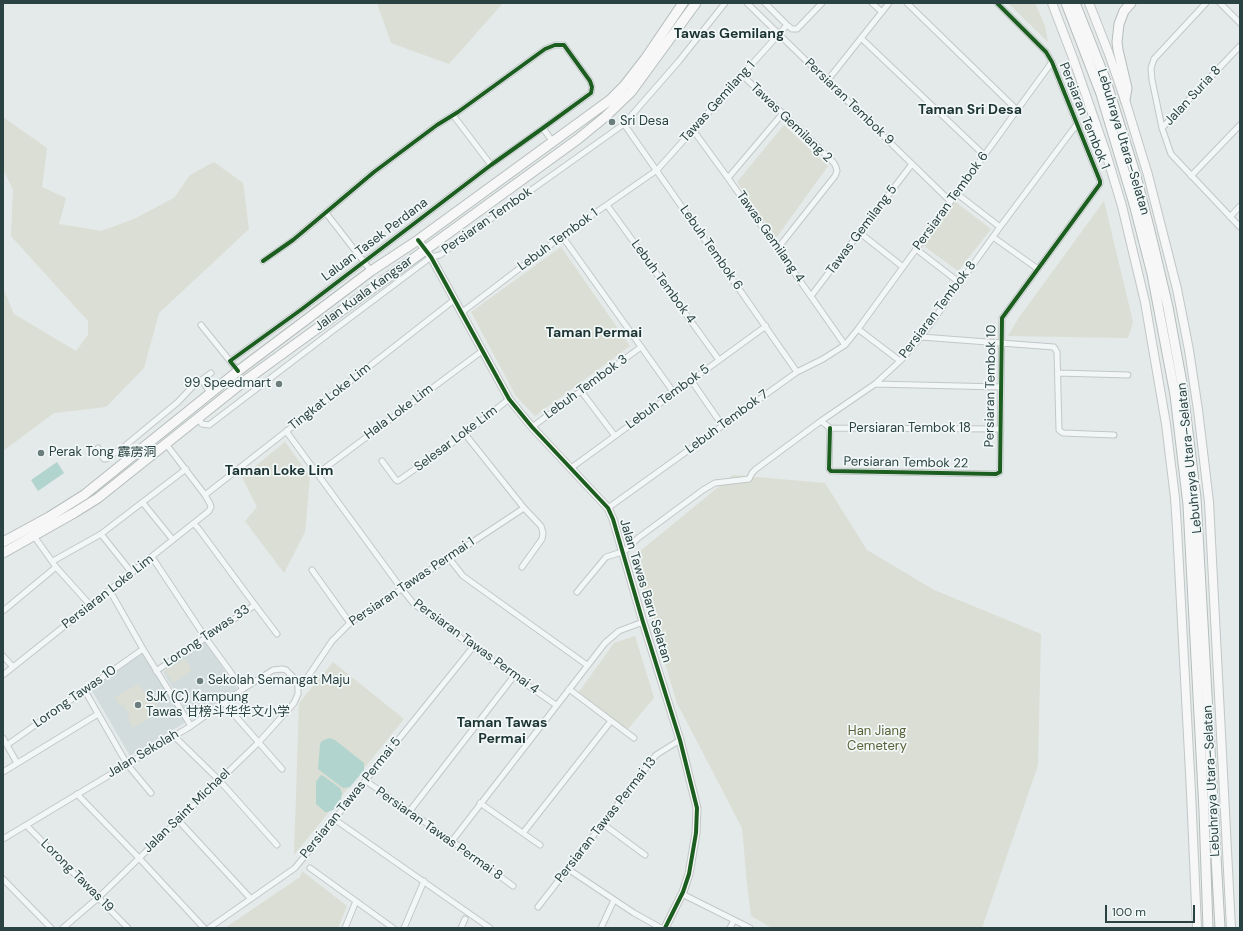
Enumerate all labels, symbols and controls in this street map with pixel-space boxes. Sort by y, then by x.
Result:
district label: Tawas Gemilang [674,26,784,42]
street label: Persiaran Tembok 9 [801,55,897,149]
street label: Tawas Gemilang 1 [677,58,759,146]
street label: Persiaran Tembok 1 [1055,60,1113,172]
street label: Jalan Suria 8 [1161,63,1225,129]
street label: Lebuhraya Utara–Selatan [1093,67,1153,217]
street label: Tawas Gemilang 2 [747,80,835,166]
district label: Taman Sri Desa [918,102,1022,118]
place label: Sri Desa [620,114,669,130]
marker: Sri Desa [607,117,617,127]
street label: Persiaran Tembok 6 [910,149,992,253]
street label: Tawas Gemilang 5 [823,182,901,278]
street label: Persiaran Tembok [439,184,535,258]
street label: Tawas Gemilang 4 [733,188,807,286]
street label: Laluan Tasek Perdana [319,195,431,285]
street label: Lebuh Tembok 6 [676,203,746,293]
street label: Lebuh Tembok 1 [515,206,601,274]
street label: Lebuh Tembok 4 [628,237,698,327]
street label: Jalan Kuala Kangsar [312,253,416,335]
street label: Persiaran Tembok 8 [896,258,980,362]
street label: Persiaran Tembok 10 [982,324,1000,448]
district label: Taman Permai [546,325,642,341]
street label: Lebuh Tembok 3 [541,352,631,422]
street label: Tingkat Loke Lim [286,360,374,434]
street label: Lebuh Tembok 5 [623,361,713,433]
place label: 99 Speedmart [184,376,271,392]
marker: 99 Speedmart [274,379,284,389]
street label: Hala Loke Lim [362,381,436,443]
street label: Lebuhraya Utara–Selatan [1174,382,1206,534]
street label: Lebuh Tembok 7 [683,387,771,457]
street label: Selesar Loke Lim [411,403,501,475]
street label: Persiaran Tembok 18 [849,421,971,437]
place label: Perak Tong 霹雳洞 [49,445,156,461]
marker: Perak Tong 霹雳洞 [36,448,46,458]
street label: Persiaran Tembok 22 [843,454,969,472]
district label: Taman Loke Lim [225,463,333,479]
street label: Jalan Tawas Baru Selatan [616,517,674,665]
street label: Persiaran Tawas Permai 1 [346,534,478,630]
street label: Persiaran Loke Lim [59,551,157,633]
street label: Persiaran Tawas Permai 4 [410,596,542,698]
street label: Lorong Tawas 33 [161,602,253,670]
street label: Lorong Tawas 10 [31,663,119,731]
place label: Sekolah Semangat Maju [208,673,350,689]
marker: Sekolah Semangat Maju [195,676,205,686]
place label: SJK (C) Kampung Tawas 甘榜斗华华文小学 [146,690,290,721]
marker: SJK (C) Kampung Tawas 甘榜斗华华文小学 [133,700,143,710]
street label: Lebuhraya Utara–Selatan [1200,705,1224,857]
district label: Taman Tawas Permai [457,715,547,748]
park label: Han Jiang Cemetery [847,724,907,755]
street label: Jalan Sekolah [104,727,182,781]
street label: Persiaran Tawas Permai 5 [297,734,405,862]
street label: Persiaran Tawas Permai 13 [552,754,660,886]
street label: Jalan Saint Michael [140,766,234,856]
street label: Persiaran Tawas Permai 8 [373,784,505,884]
street label: Lorong Tawas 19 [37,836,117,916]
scale bar [1107,897,1197,923]
text: 100 m [1112,904,1146,920]

